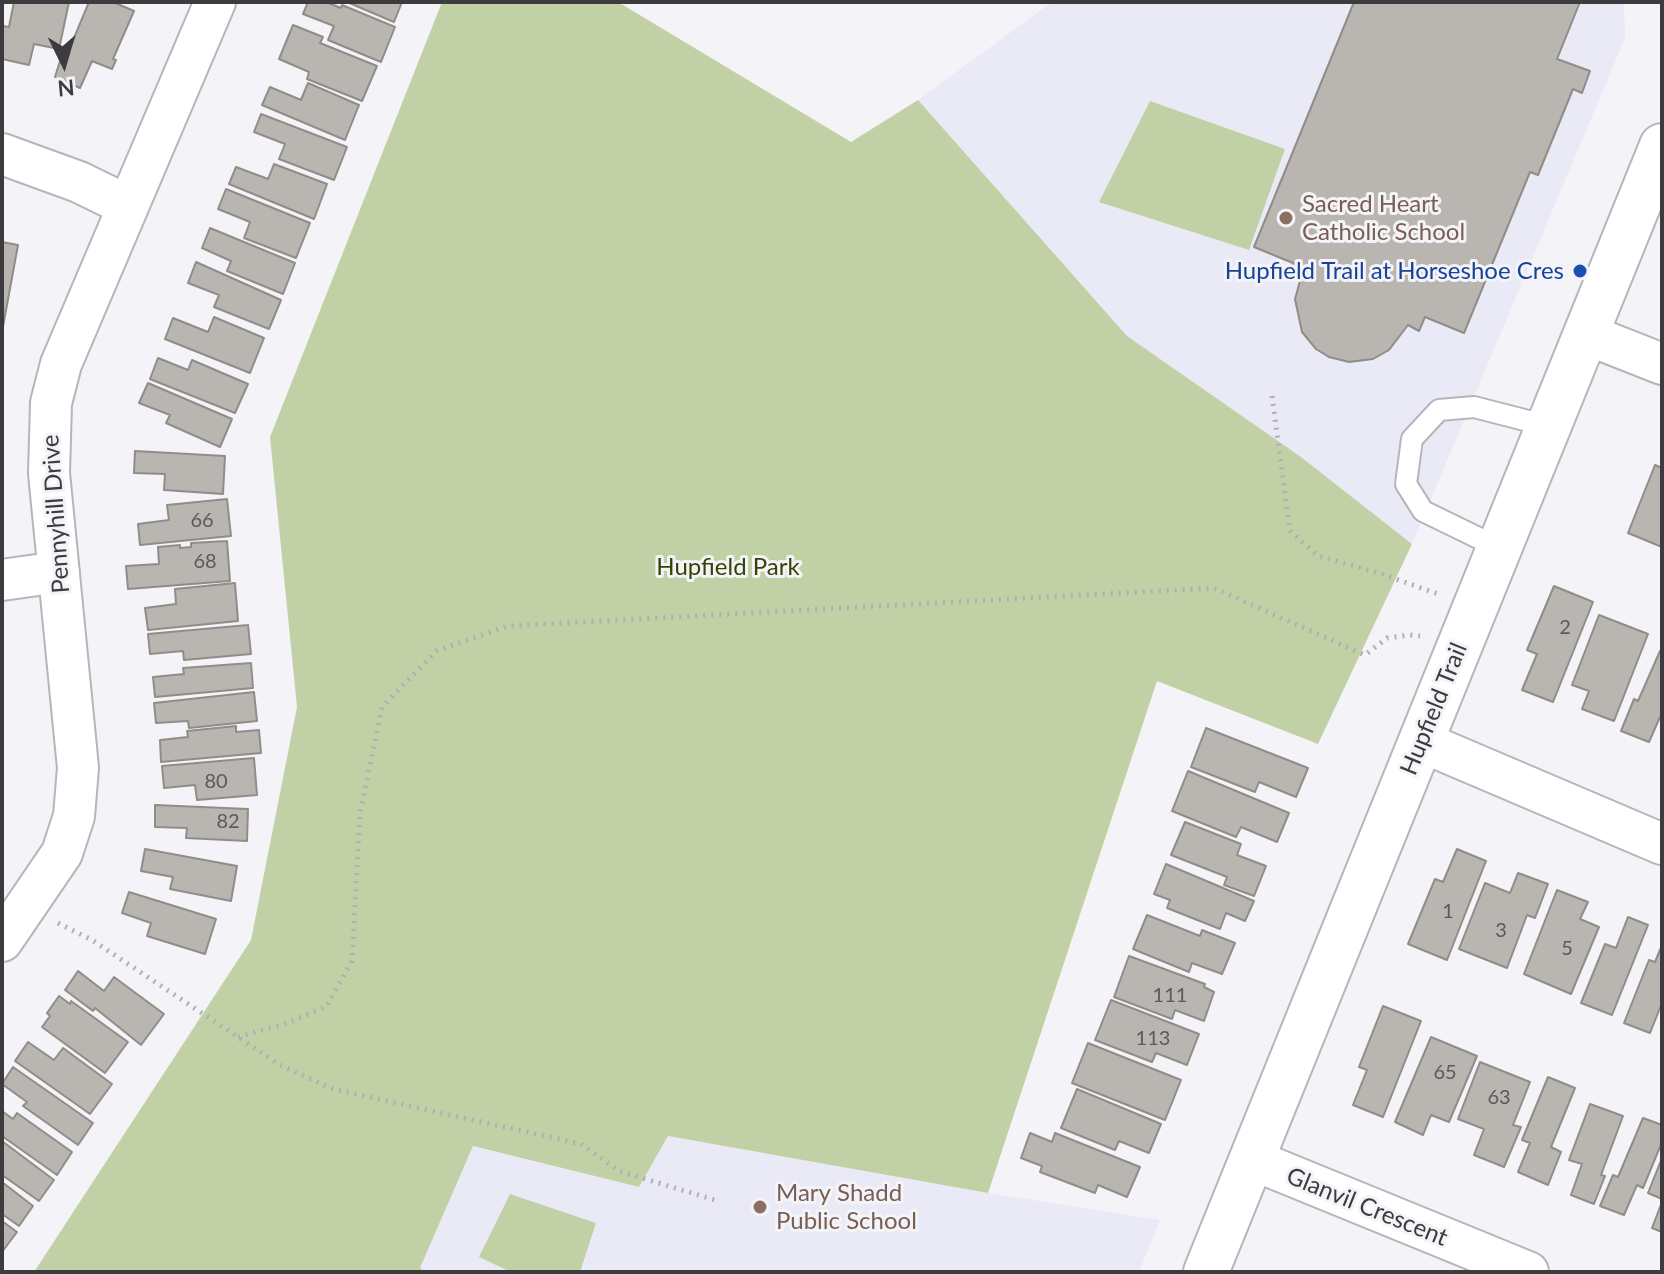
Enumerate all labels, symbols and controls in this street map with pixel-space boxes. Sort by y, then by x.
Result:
north arrow [24,24,104,104]
text: N [57,74,76,103]
place label: Sacred Heart Catholic School [1302,190,1465,246]
marker: Sacred Heart Catholic School [1277,209,1295,227]
place label: Hupfield Trail at Horseshoe Cres [1225,257,1564,285]
marker: Hupfield Trail at Horseshoe Cres [1571,262,1589,280]
street label: Pennyhill Drive [36,434,76,594]
house number: 66 [190,509,214,533]
house number: 68 [193,550,217,574]
park label: Hupfield Park [656,553,800,581]
house number: 2 [1559,616,1571,640]
street label: Hupfield Trail [1394,639,1474,779]
house number: 80 [204,770,228,794]
house number: 82 [216,810,240,834]
house number: 1 [1442,900,1454,924]
house number: 3 [1495,919,1507,943]
house number: 5 [1561,937,1573,961]
house number: 111 [1153,984,1187,1008]
house number: 113 [1136,1027,1170,1051]
house number: 65 [1433,1061,1457,1085]
house number: 63 [1487,1086,1511,1110]
street label: Glanvil Crescent [1282,1162,1452,1252]
place label: Mary Shadd Public School [776,1179,917,1235]
marker: Mary Shadd Public School [751,1198,769,1216]

